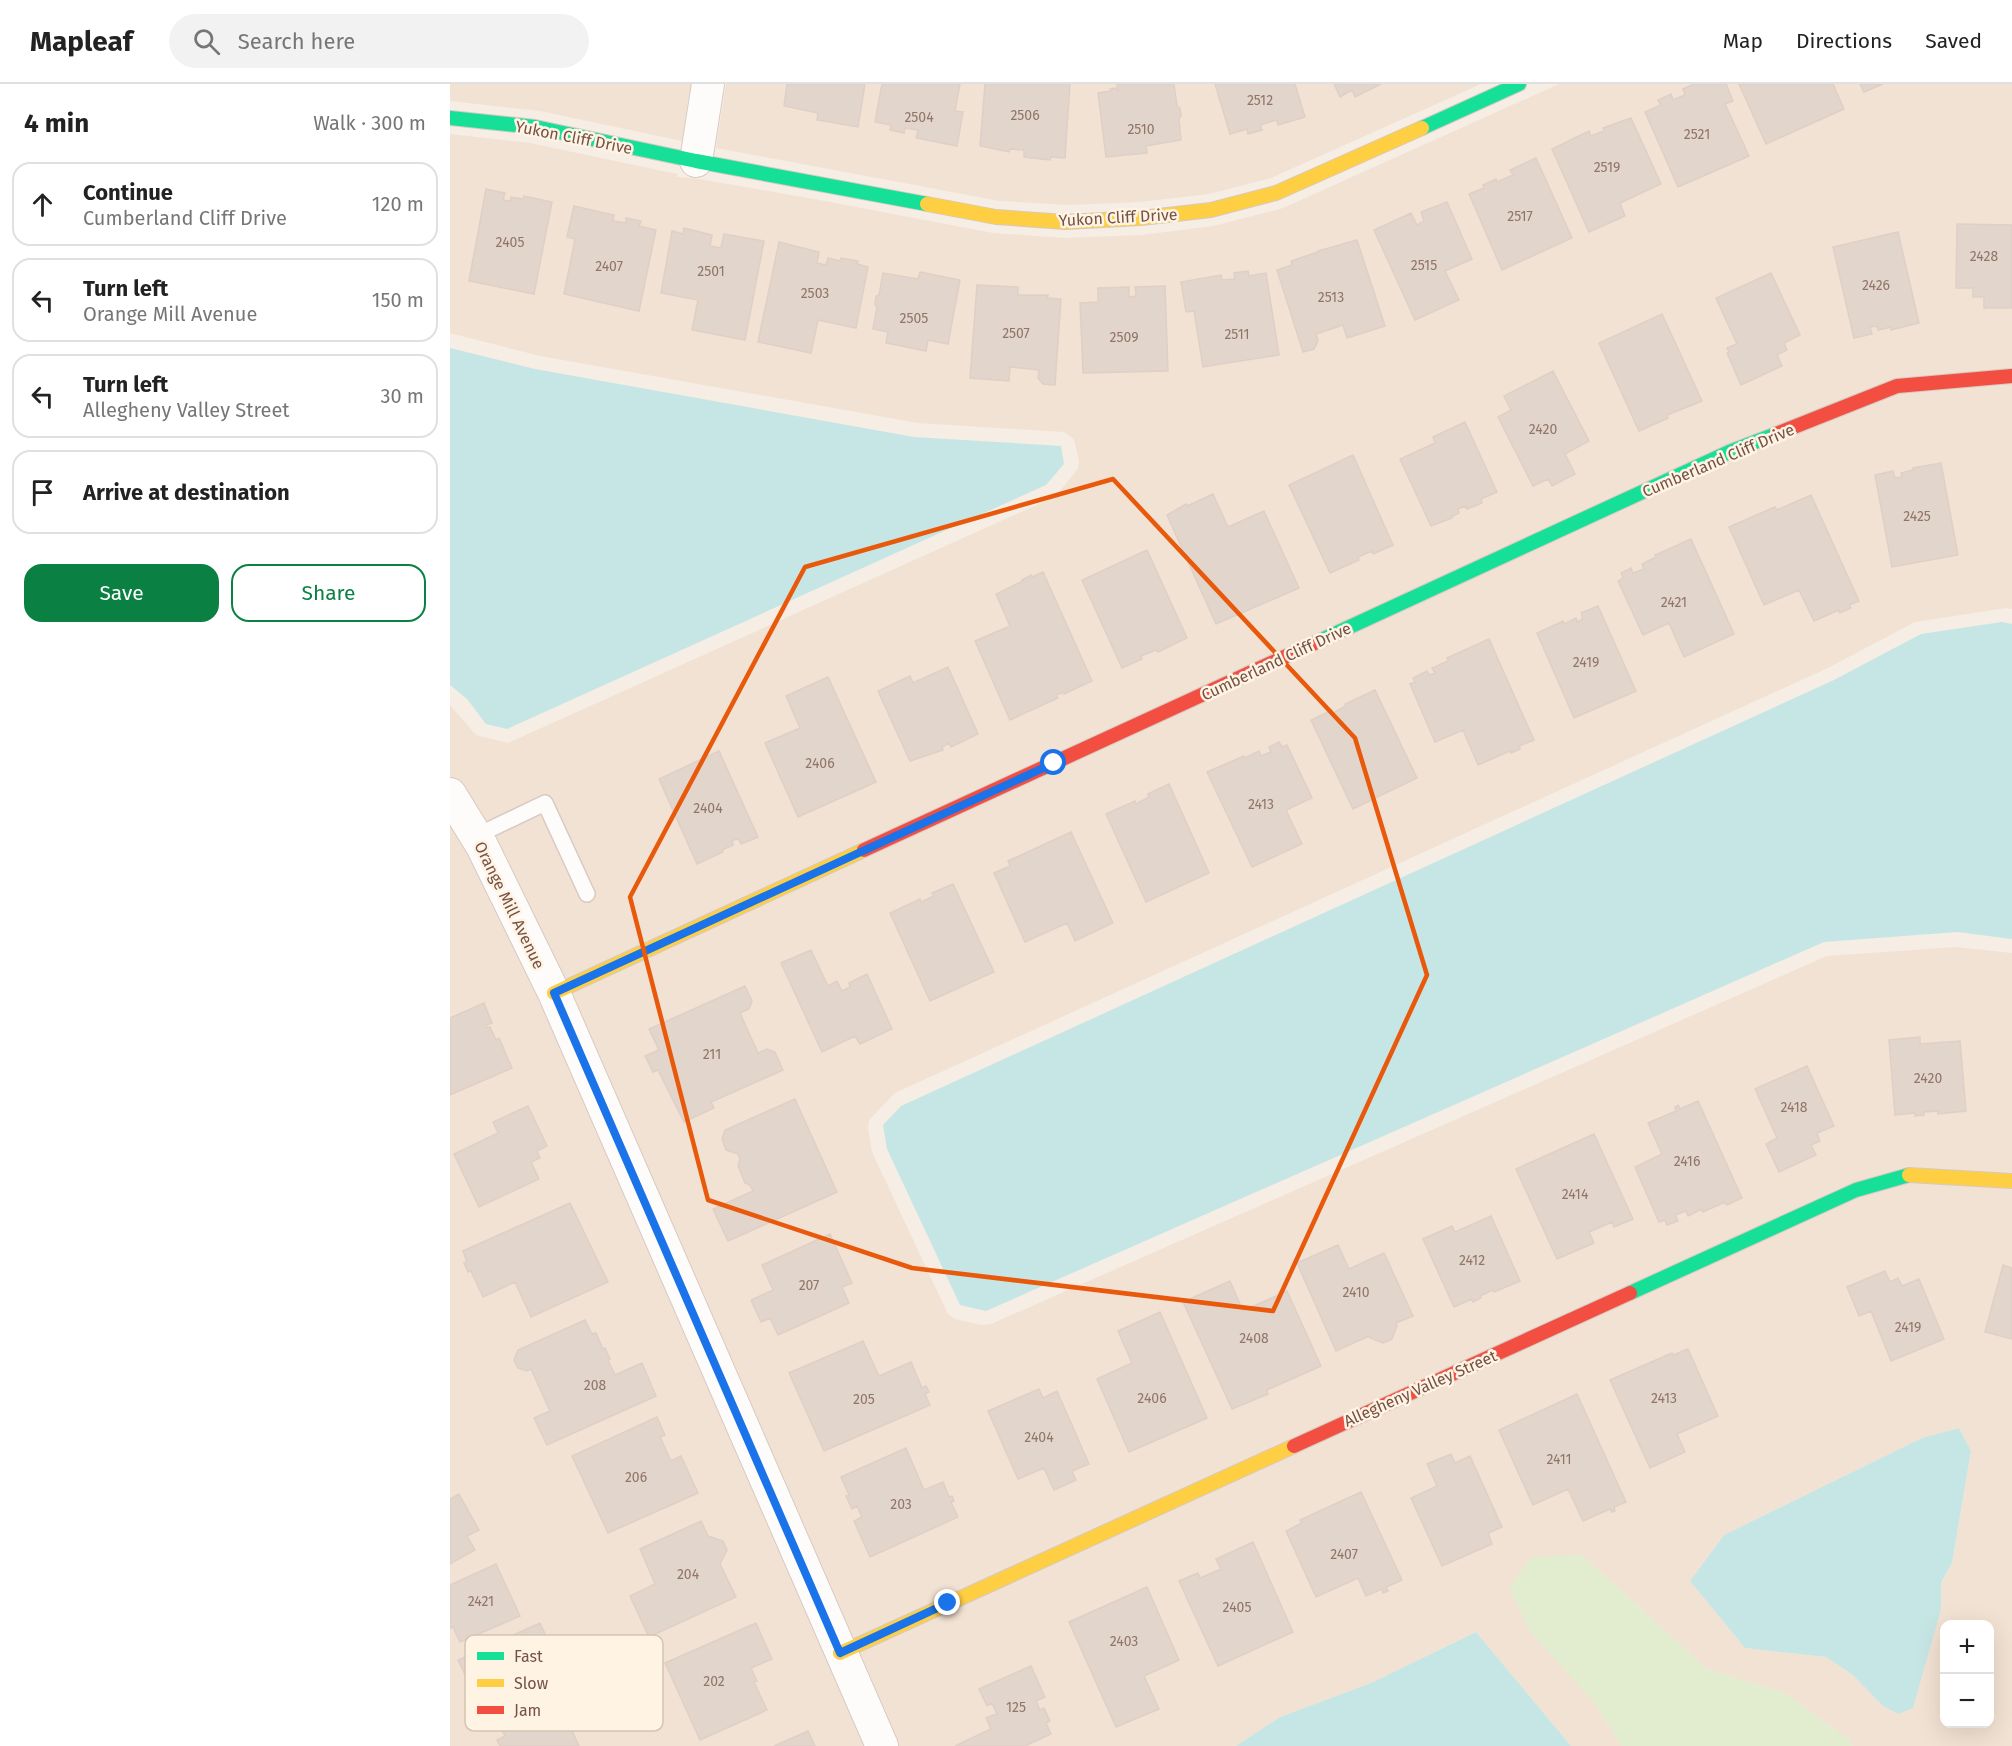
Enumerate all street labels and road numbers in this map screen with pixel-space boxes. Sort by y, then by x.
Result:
street label: Yukon Cliff Drive [514,117,634,158]
street label: Yukon Cliff Drive [1058,205,1178,230]
street label: Cumberland Cliff Drive [1639,420,1797,501]
street label: Cumberland Cliff Drive [1198,618,1354,705]
street label: Orange Mill Avenue [470,838,549,972]
street label: Allegheny Valley Street [1341,1346,1500,1431]

